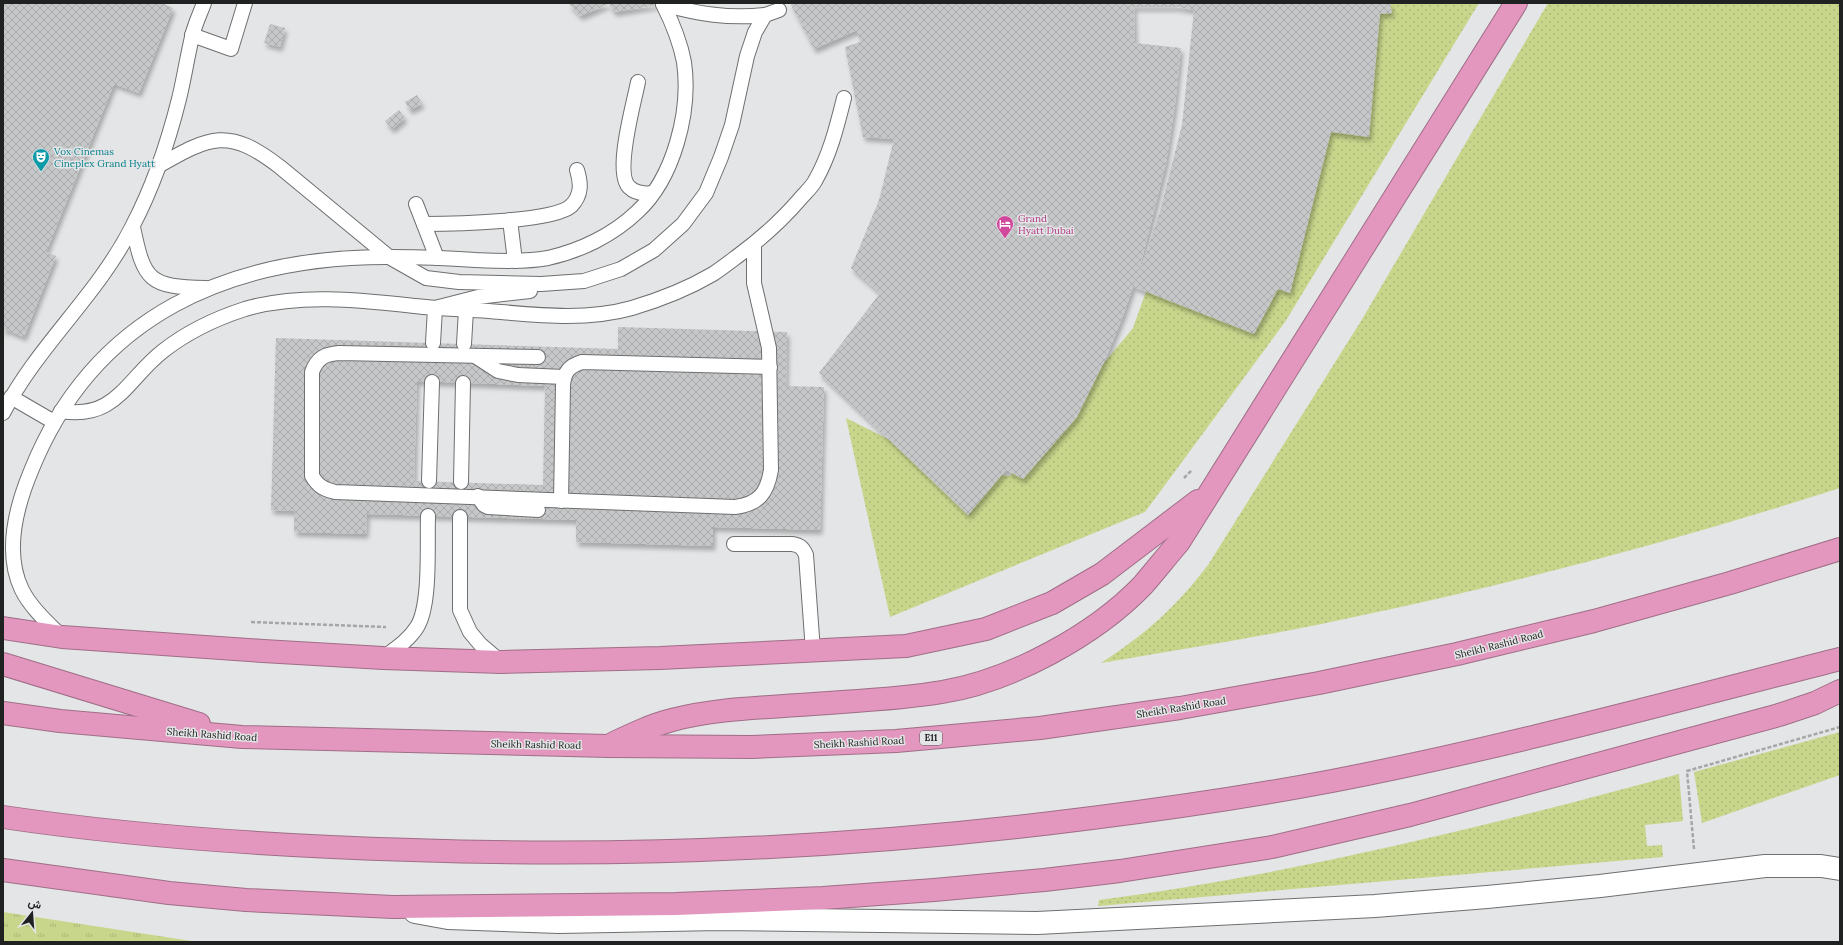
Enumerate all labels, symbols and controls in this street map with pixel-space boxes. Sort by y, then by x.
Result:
place label: Vox Cinemas Cineplex Grand Hyatt [53,145,155,170]
theatre icon: Vox Cinemas Cineplex Grand Hyatt [31,147,51,172]
place label: Grand Hyatt Dubai [1018,212,1074,237]
hotel icon: Grand Hyatt Dubai [995,214,1015,239]
street label: Sheikh Rashid Road [1454,627,1545,662]
street label: Sheikh Rashid Road [1135,694,1227,721]
street label: Sheikh Rashid Road [166,725,258,744]
road number: E11 [920,731,942,745]
street label: Sheikh Rashid Road [813,734,905,751]
street label: Sheikh Rashid Road [491,737,581,752]
north arrow [12,893,52,933]
text: ش [27,895,43,912]

